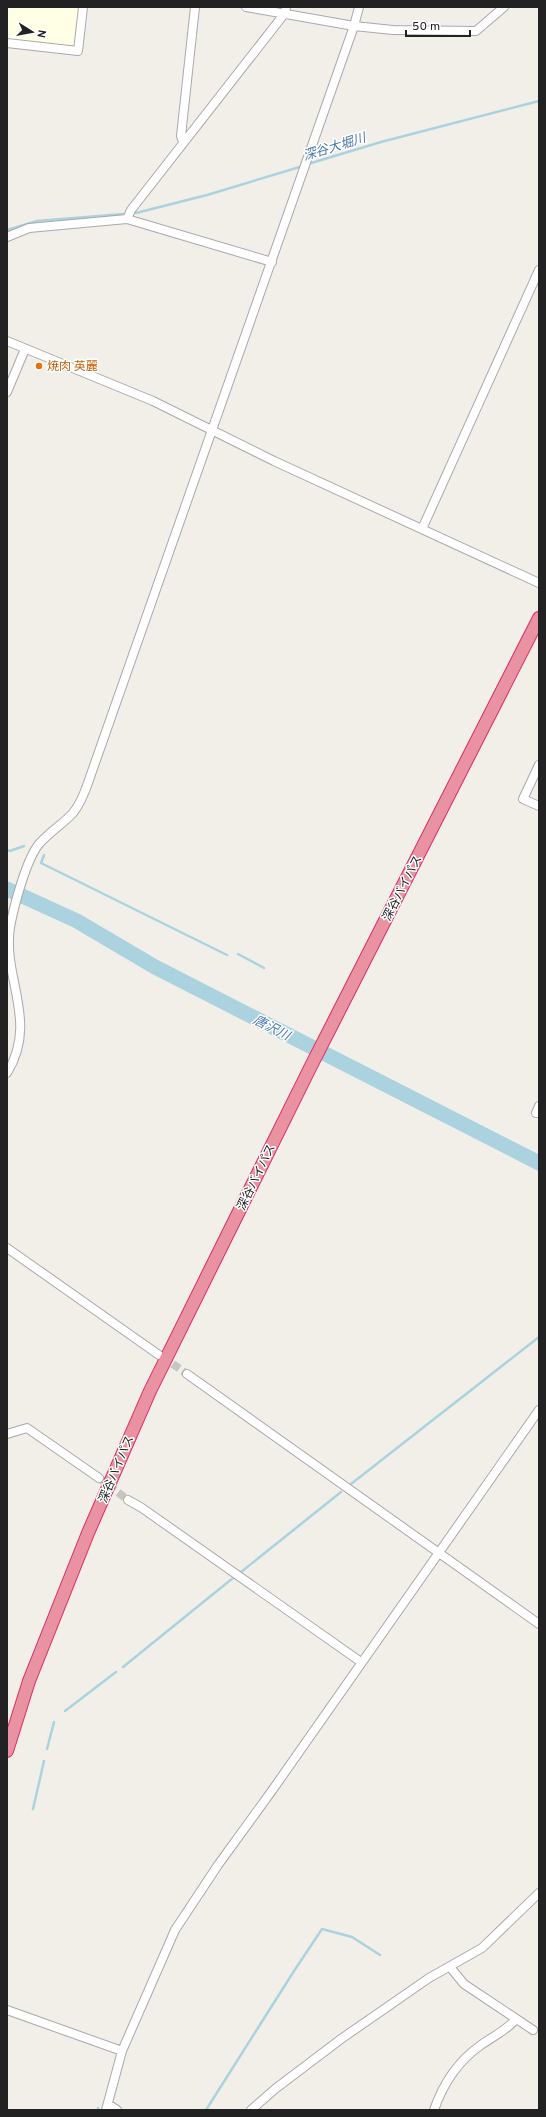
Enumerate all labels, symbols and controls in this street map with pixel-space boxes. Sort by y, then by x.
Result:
north arrow [12,12,52,52]
scale bar [406,12,470,38]
text: 50 m [412,19,440,35]
text: N [33,29,48,39]
water label: 深谷大堀川 [301,130,370,165]
place label: 焼肉 英麗 [47,359,98,375]
marker: 焼肉 英麗 [34,361,44,371]
street label: 深谷バイパス [379,853,426,924]
water label: 唐沢川 [250,1013,294,1046]
street label: 深谷バイパス [234,1142,280,1213]
street label: 深谷バイパス [96,1433,138,1506]

